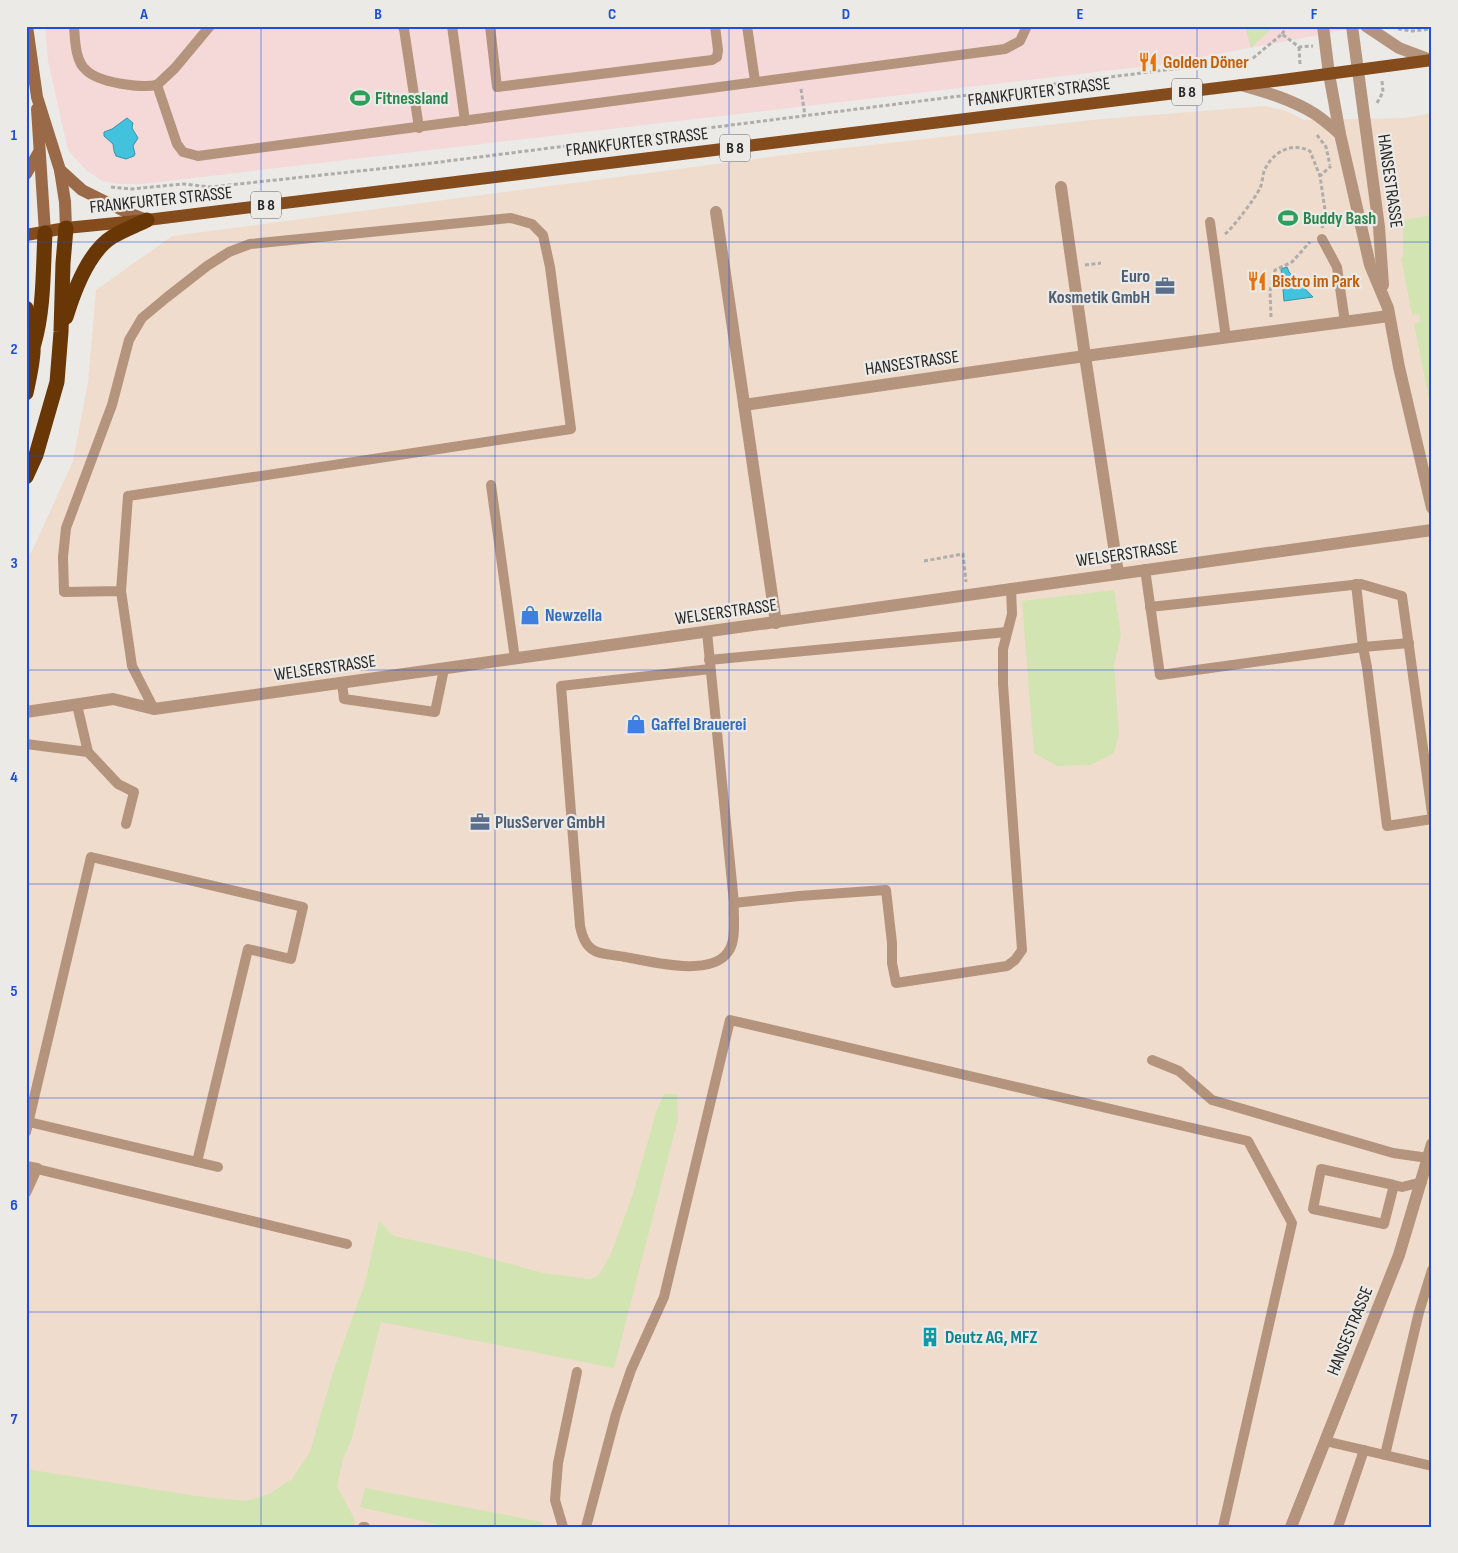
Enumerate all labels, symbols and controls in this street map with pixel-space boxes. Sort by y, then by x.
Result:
text: A [139,5,148,24]
text: B [374,5,382,24]
text: C [608,5,616,24]
text: D [842,5,850,24]
text: E [1077,5,1084,24]
text: F [1311,5,1318,24]
restaurant icon: Golden Döner [1137,51,1159,73]
place label: Golden Döner [1163,52,1249,73]
street label: FRANKFURTER STRASSE [967,73,1111,111]
road number: B 8 [1172,78,1202,105]
sports icon: Fitnessland [349,87,371,109]
place label: Fitnessland [375,88,449,109]
street label: FRANKFURTER STRASSE [565,123,709,161]
text: 1 [11,126,18,145]
street label: HANSESTRASSE [1373,133,1407,229]
road number: B 8 [720,134,750,162]
street label: FRANKFURTER STRASSE [89,182,233,218]
road number: B 8 [251,192,281,218]
sports icon: Buddy Bash [1277,207,1299,229]
place label: Buddy Bash [1303,208,1376,229]
place label: Euro Kosmetik GmbH [1048,266,1150,308]
restaurant icon: Bistro im Park [1246,270,1268,292]
place label: Bistro im Park [1272,271,1360,292]
office icon: Euro Kosmetik GmbH [1154,275,1176,297]
text: 2 [10,340,18,359]
street label: HANSESTRASSE [864,346,960,380]
street label: WELSERSTRASSE [1075,536,1179,572]
text: 3 [10,554,18,573]
street label: WELSERSTRASSE [674,594,778,630]
shop icon: Newzella [519,604,541,626]
place label: Newzella [545,605,602,626]
street label: WELSERSTRASSE [273,650,377,686]
shop icon: Gaffel Brauerei [625,713,647,735]
place label: Gaffel Brauerei [651,714,746,735]
text: 4 [10,768,18,787]
office icon: PlusServer GmbH [469,811,491,833]
place label: PlusServer GmbH [495,812,605,833]
text: 5 [10,982,18,1001]
text: 6 [10,1196,18,1215]
street label: HANSESTRASSE [1323,1283,1377,1379]
building icon: Deutz AG, MFZ [919,1326,941,1348]
place label: Deutz AG, MFZ [945,1327,1037,1348]
text: 7 [11,1410,18,1429]

